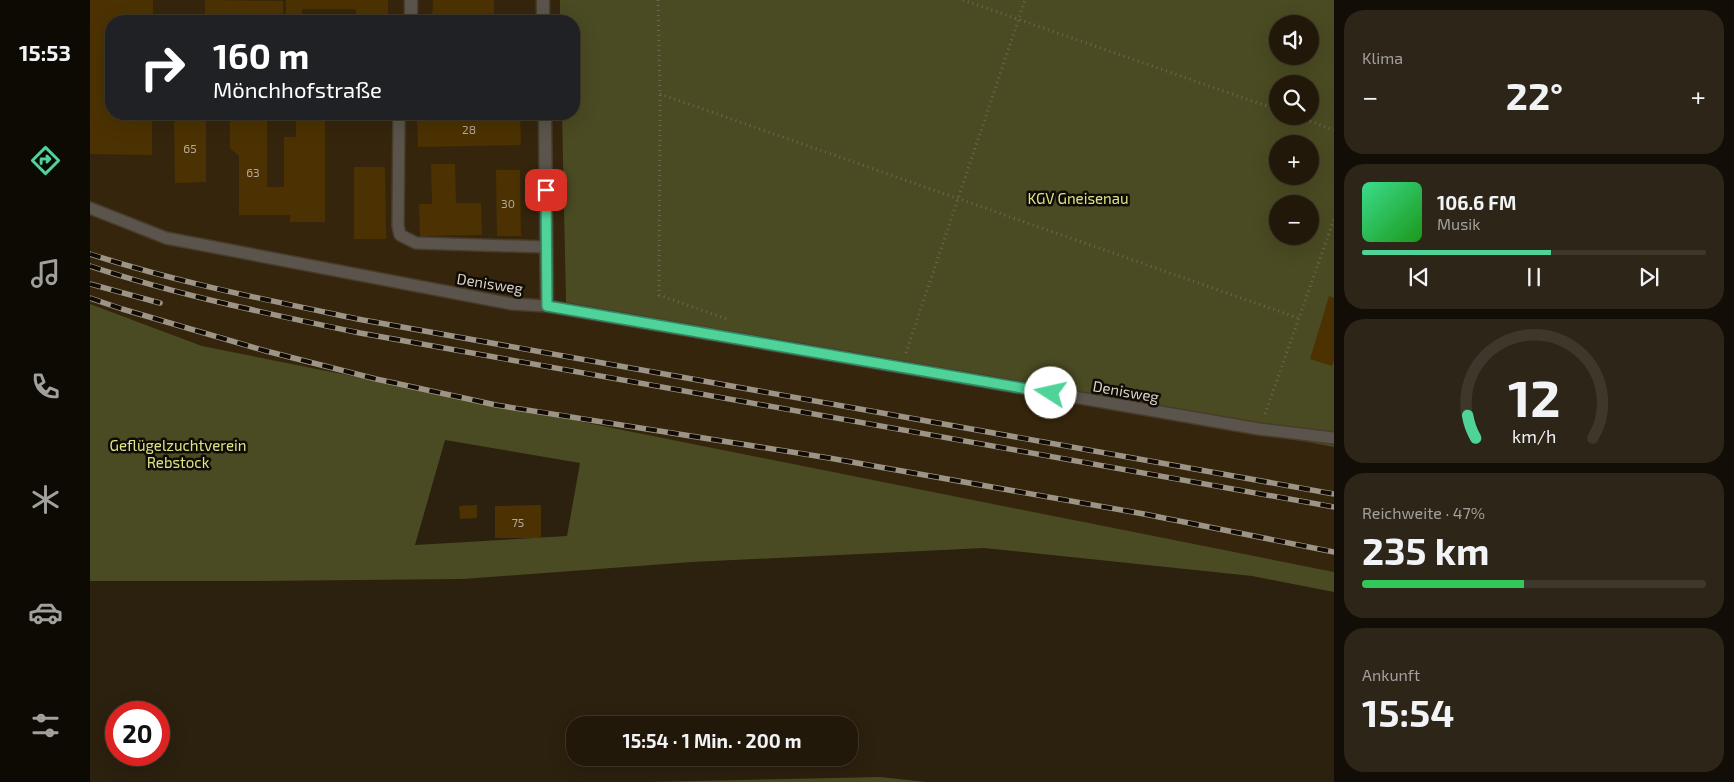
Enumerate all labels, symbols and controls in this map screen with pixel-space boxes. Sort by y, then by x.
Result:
map controls [1269,15,1319,245]
button: sound [1269,15,1319,65]
text: 160 m [213,34,309,76]
icon: right [130,35,195,100]
text: 15:53 [19,39,71,65]
text: Klima [1362,48,1403,67]
text: 22° [1506,72,1563,118]
button: search [1269,75,1319,125]
text: Mönchhofstraße [213,76,382,102]
text: − [1362,79,1378,113]
text: + [1691,79,1706,113]
house number: 28 [462,122,476,136]
button: + [1269,135,1319,185]
house number: 65 [183,141,197,155]
icon: directions [28,143,63,178]
house number: 63 [246,165,260,179]
pin [525,169,567,211]
icon: arrive [532,176,560,204]
park label: KGV Gneisenau [1027,189,1129,207]
text: 106.6 FM [1437,191,1516,214]
button: − [1269,195,1319,245]
house number: 30 [501,196,515,210]
text: Musik [1437,214,1480,233]
icon: music [28,256,63,291]
icon: previous [1405,263,1433,291]
icon: pause [1520,263,1548,291]
icon: next [1635,263,1663,291]
street label: Denisweg [456,269,525,297]
text: 12 [1508,365,1560,427]
position arrow [1024,366,1076,418]
icon: phone [28,369,63,404]
street label: Denisweg [1092,376,1161,406]
text: km/h [1512,425,1556,447]
park label: Geflügelzuchtverein Rebstock [109,436,247,471]
icon: climate [28,482,63,517]
text: Reichweite · 47% [1362,503,1485,522]
house number: 75 [512,515,524,529]
text: 235 km [1362,527,1490,573]
icon: car [28,595,63,630]
text: Ankunft [1362,665,1420,684]
text: 15:54 [1362,689,1454,735]
speed limit sign: 20 [105,701,170,766]
icon: filters [28,708,63,743]
text: 15:54 · 1 Min. · 200 m [623,729,801,752]

